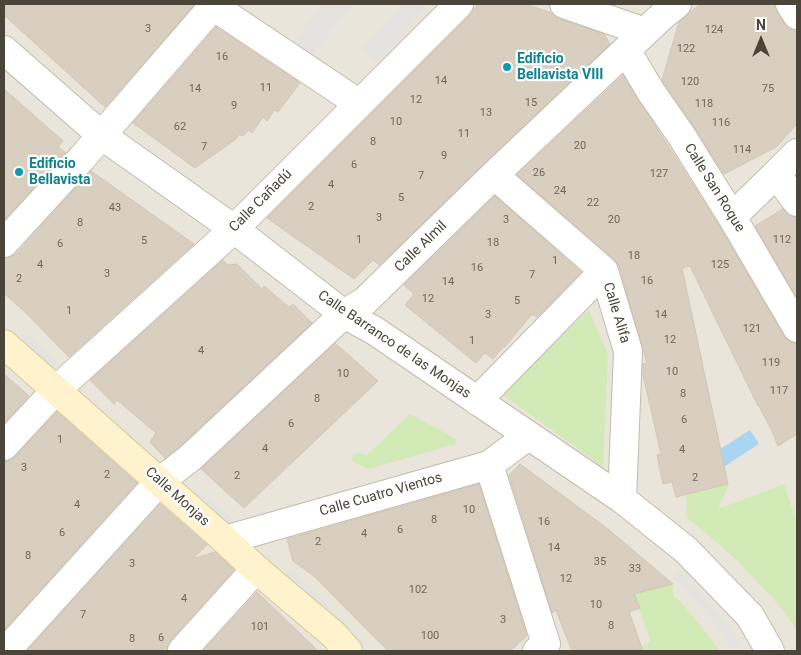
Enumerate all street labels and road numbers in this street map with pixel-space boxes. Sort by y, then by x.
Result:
street label: Calle San Roque [680,141,748,235]
street label: Calle Cañadú [226,166,296,236]
street label: Calle Almil [391,218,451,276]
street label: Calle Alifa [599,280,633,346]
street label: Calle Barranco de las Monjas [314,287,474,403]
street label: Calle Monjas [141,464,213,530]
street label: Calle Cuatro Vientos [318,469,444,521]

